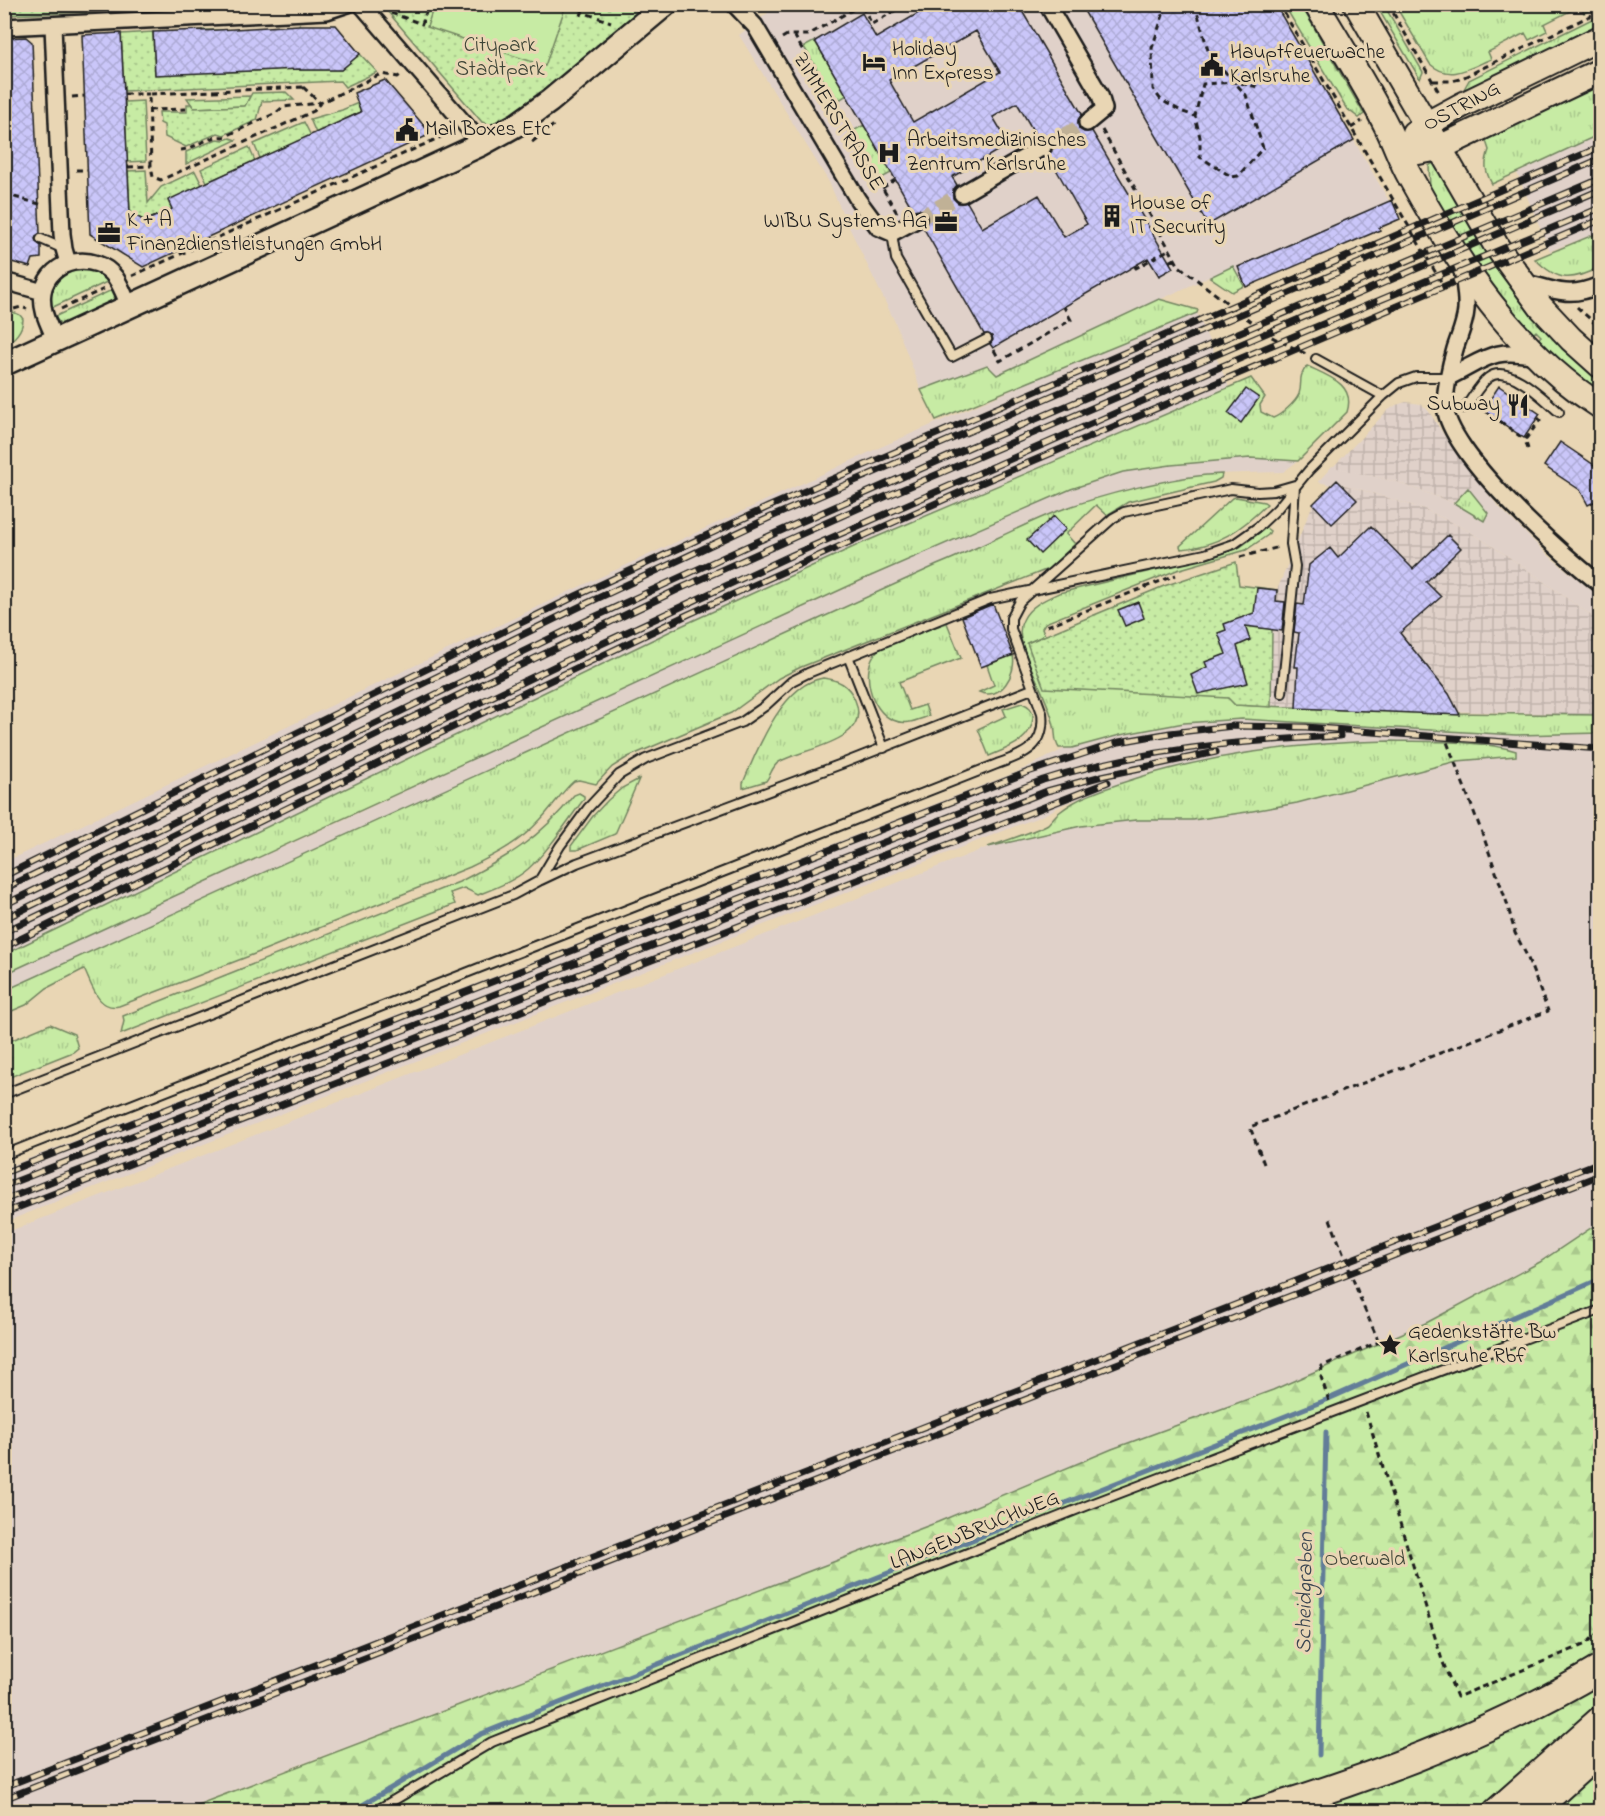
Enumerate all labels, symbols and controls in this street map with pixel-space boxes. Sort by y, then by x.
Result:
park label: Citypark Stadtpark [455,31,545,85]
place label: Holiday Inn Express [892,35,994,89]
place label: Hauptfeuerwache Karlsruhe [1230,38,1385,92]
street label: ZIMMERSTRASSE [785,47,891,197]
hotel icon: Holiday Inn Express [861,49,887,75]
public building icon: Hauptfeuerwache Karlsruhe [1199,52,1225,78]
street label: OSTRING [1418,74,1506,140]
place label: Mail Boxes Etc [425,115,551,145]
public building icon: Mail Boxes Etc [394,117,420,143]
place label: Arbeitsmedizinisches Zentrum Karlsruhe [907,126,1087,180]
hospital icon: Arbeitsmedizinisches Zentrum Karlsruhe [876,140,902,166]
place label: House of IT Security [1130,189,1225,245]
building icon: House of IT Security [1099,203,1125,229]
place label: K + A Finanzdienstleistungen GmbH [126,206,382,262]
place label: WIBU Systems AG [763,207,928,239]
office icon: WIBU Systems AG [933,209,959,235]
office icon: K + A Finanzdienstleistungen GmbH [96,220,122,246]
place label: Subway [1427,390,1500,422]
restaurant icon: Subway [1505,392,1531,418]
place label: Gedenkstätte Bw Karlsruhe Rbf [1408,1318,1556,1372]
place icon: Gedenkstätte Bw Karlsruhe Rbf [1377,1332,1403,1358]
street label: LANGENBRUCHWEG [886,1483,1064,1579]
water label: Scheidgraben [1289,1531,1323,1654]
park label: Oberwald [1324,1545,1406,1575]

